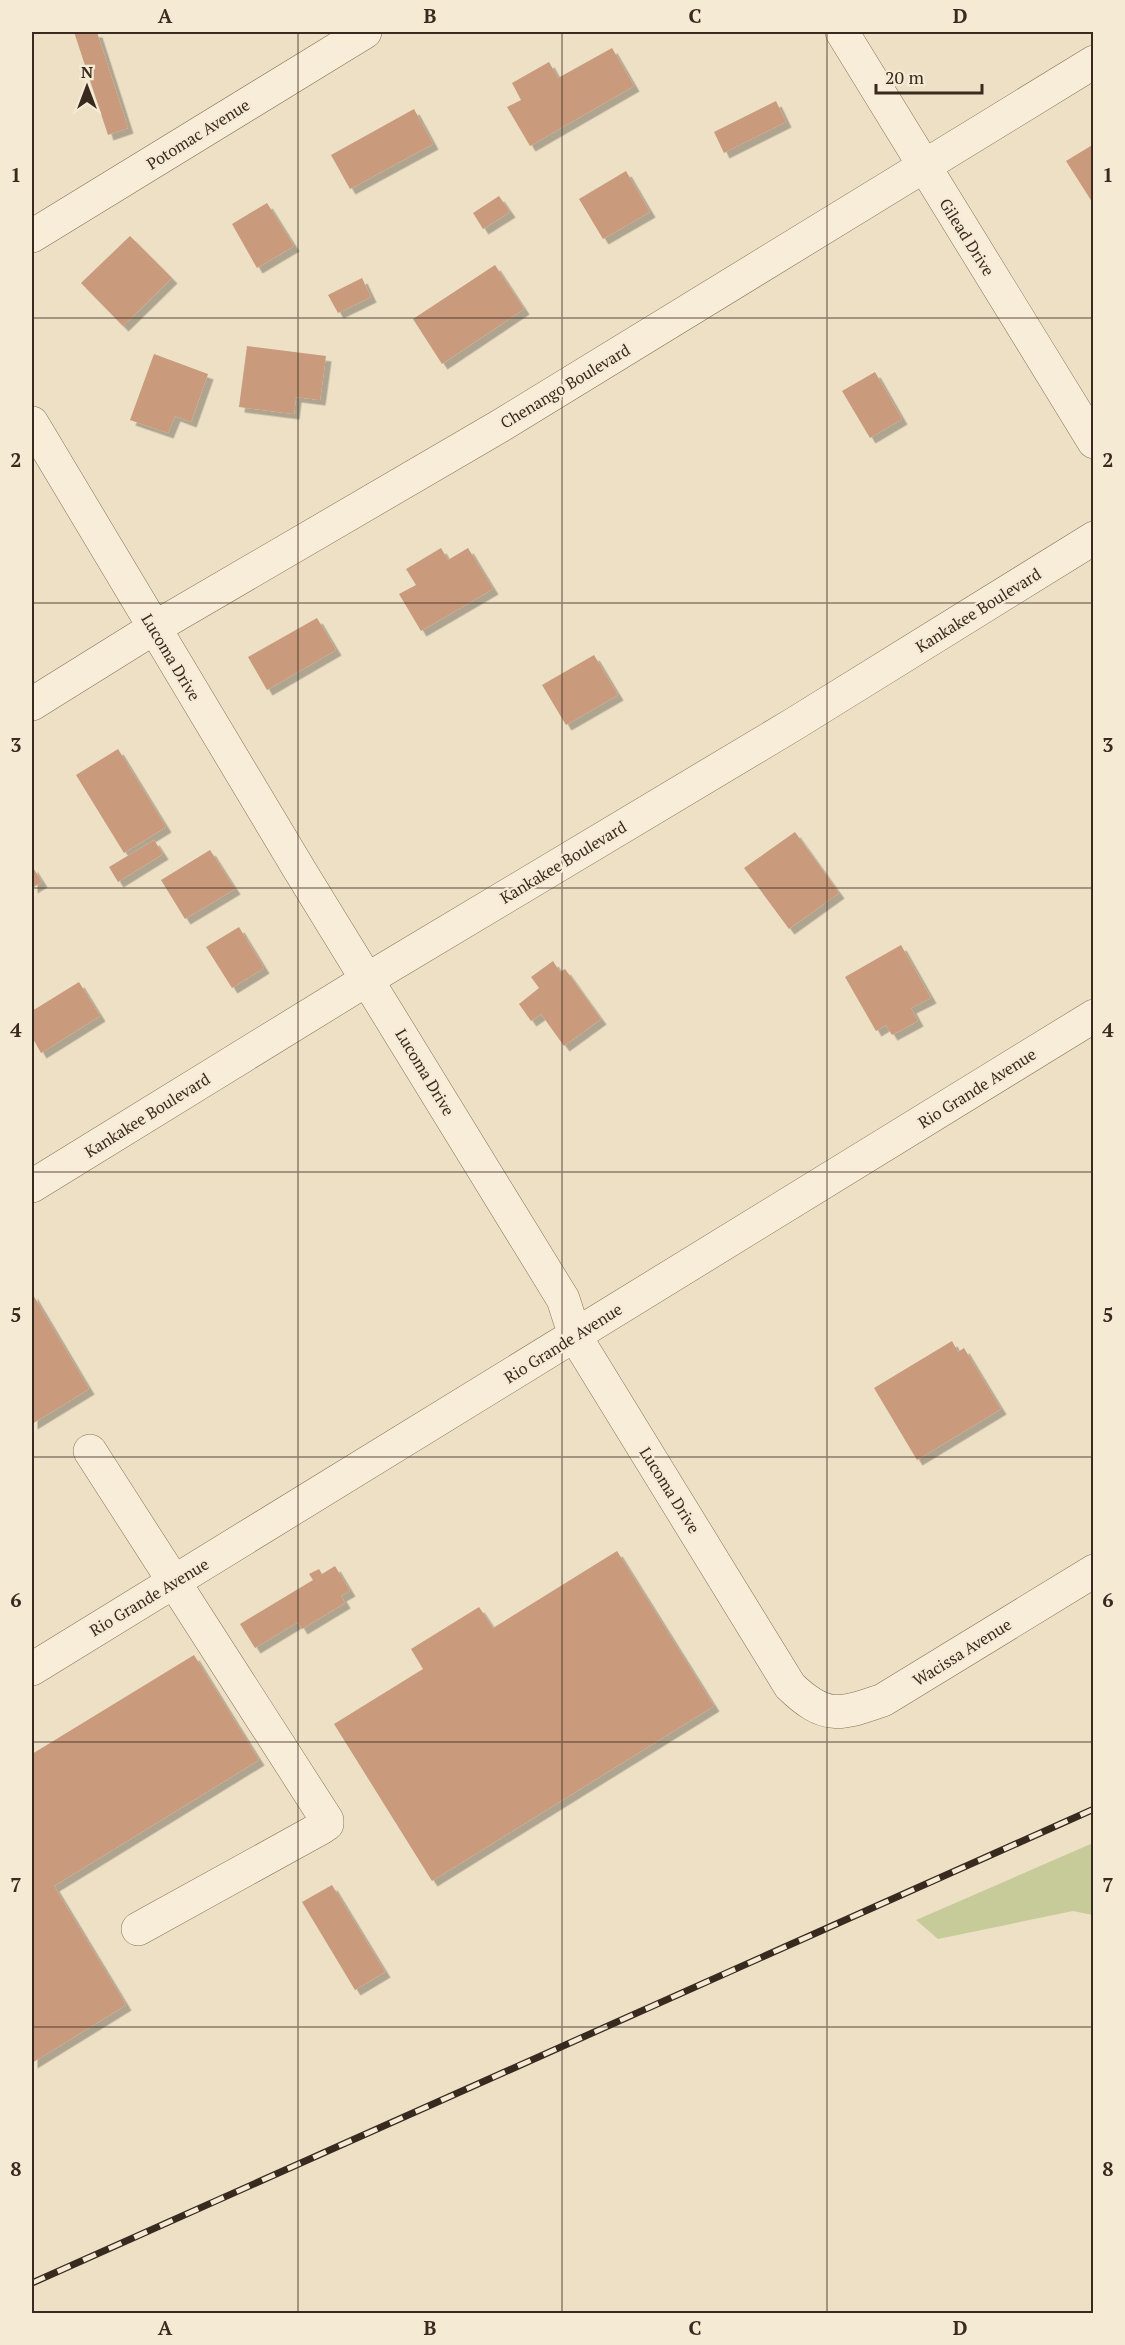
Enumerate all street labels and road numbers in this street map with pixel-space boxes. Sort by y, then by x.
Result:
street label: Potomac Avenue [142,93,254,175]
street label: Gilead Drive [934,194,1000,280]
street label: Chenango Boulevard [496,338,634,433]
street label: Kankakee Boulevard [911,562,1045,657]
street label: Lucoma Drive [136,609,206,705]
street label: Kankakee Boulevard [496,815,630,909]
street label: Lucoma Drive [390,1024,460,1120]
street label: Rio Grande Avenue [914,1043,1040,1133]
street label: Kankakee Boulevard [80,1067,214,1162]
street label: Rio Grande Avenue [500,1298,626,1388]
street label: Lucoma Drive [635,1443,705,1537]
street label: Rio Grande Avenue [85,1553,213,1641]
street label: Wacissa Avenue [909,1613,1015,1691]

